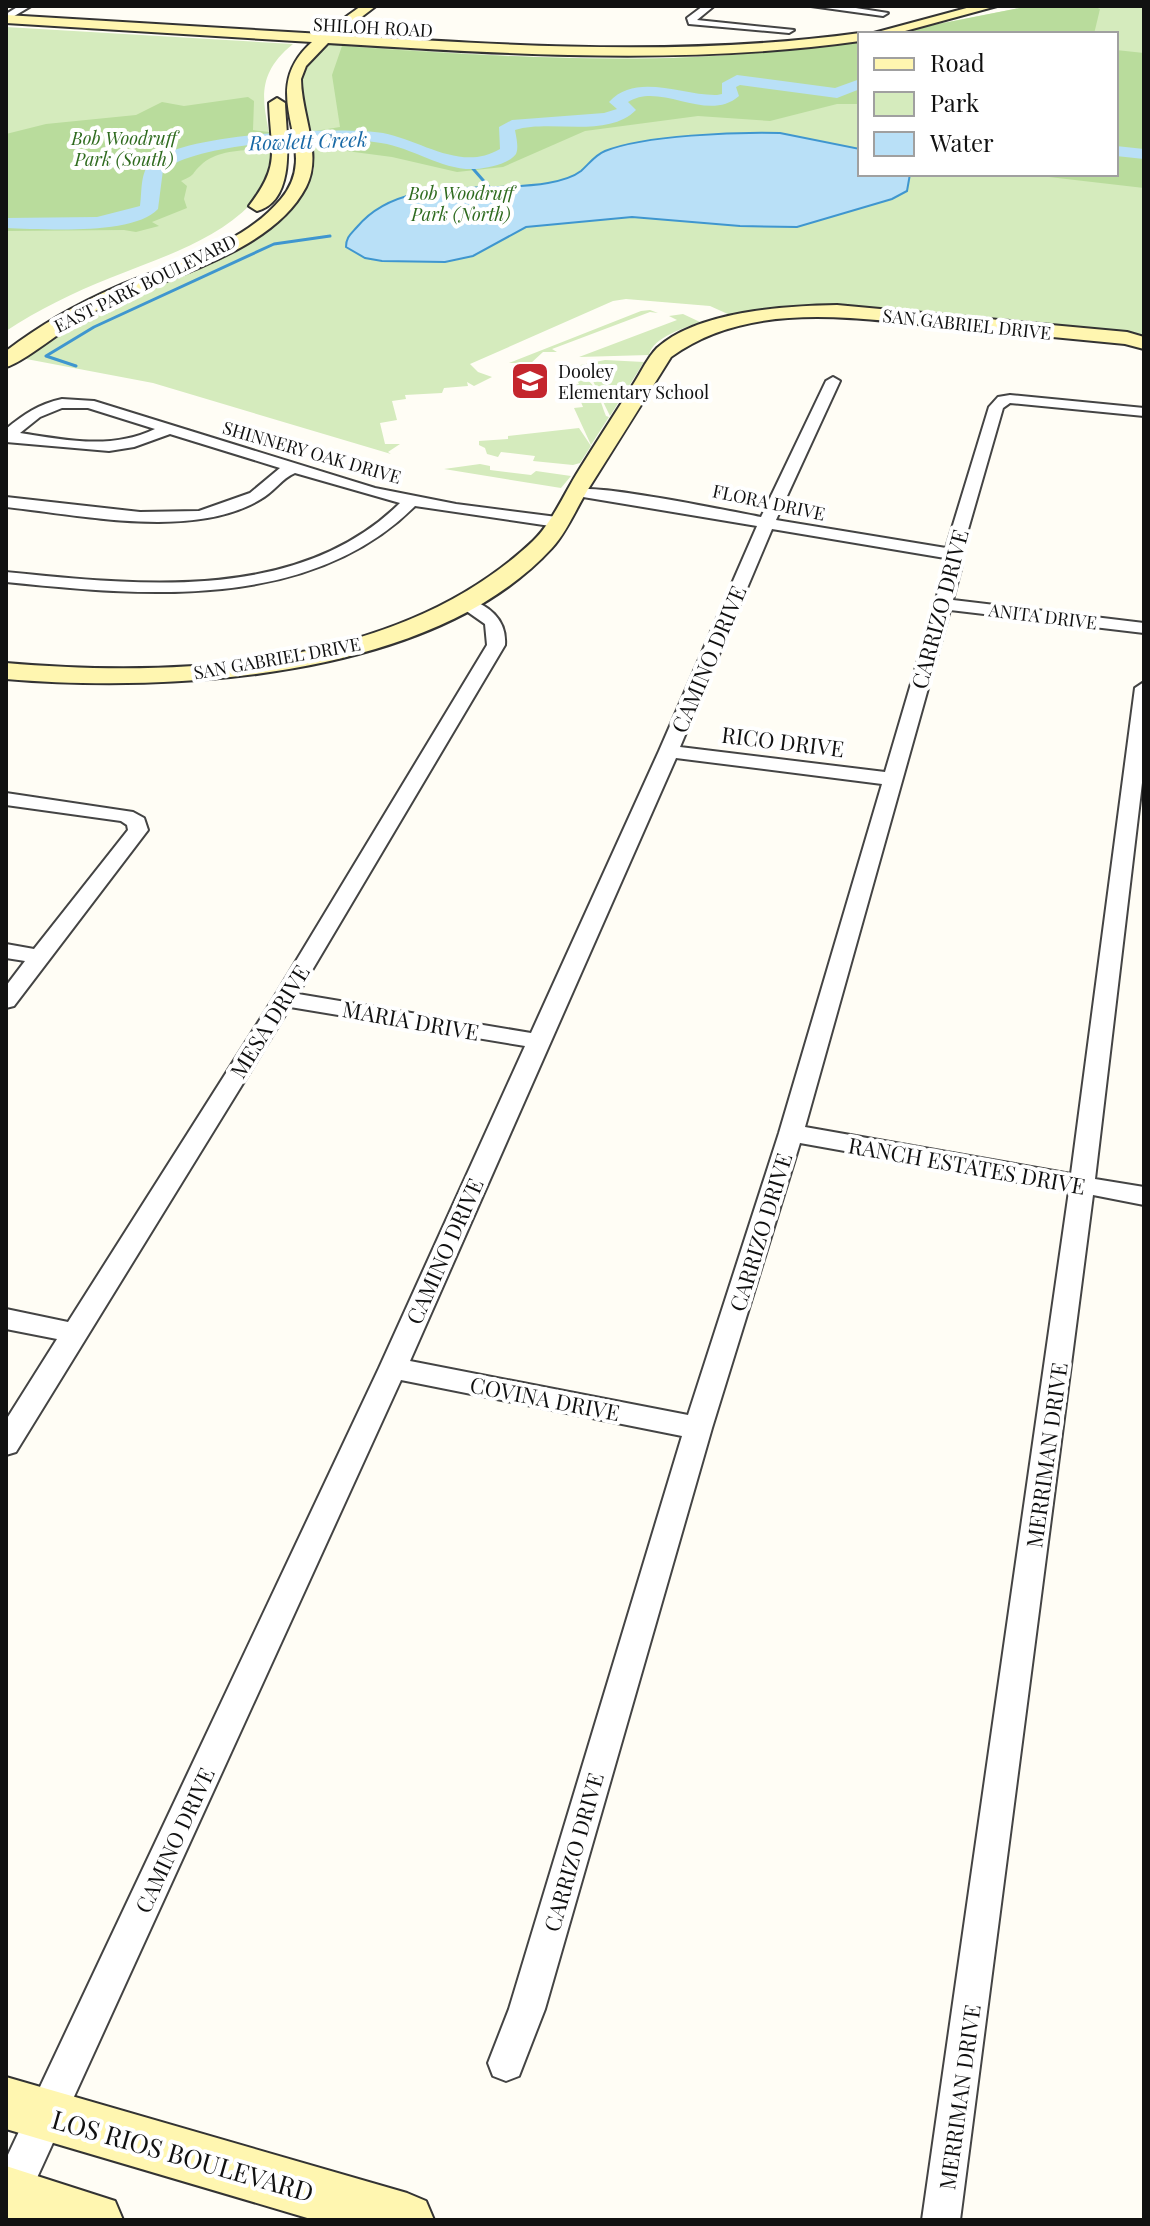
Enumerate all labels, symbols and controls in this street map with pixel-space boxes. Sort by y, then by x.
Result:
street label: SHILOH ROAD [312,12,434,42]
legend [858,32,1118,176]
text: Road [930,46,985,78]
text: Park [930,86,980,118]
water label: Rowlett Creek [247,124,368,156]
park label: Bob Woodruff Park (South) [70,126,180,171]
text: Water [929,126,994,158]
park label: Bob Woodruff Park (North) [407,181,517,226]
street label: EAST PARK BOULEVARD [50,228,240,338]
street label: SAN GABRIEL DRIVE [882,303,1052,345]
place label: Dooley Elementary School [558,359,709,404]
school or university icon: Dooley Elementary School [509,360,551,402]
street label: SHINNERY OAK DRIVE [220,415,404,489]
street label: FLORA DRIVE [711,478,827,526]
street label: CARRIZO DRIVE [903,526,975,692]
street label: CAMINO DRIVE [664,581,752,737]
street label: ANITA DRIVE [987,597,1099,635]
street label: SAN GABRIEL DRIVE [192,631,362,685]
street label: RICO DRIVE [720,719,846,763]
street label: MESA DRIVE [222,959,316,1083]
street label: MARIA DRIVE [340,993,482,1047]
street label: RANCH ESTATES DRIVE [846,1129,1088,1201]
street label: CARRIZO DRIVE [722,1149,798,1315]
street label: CAMINO DRIVE [398,1173,490,1329]
street label: MERRIMAN DRIVE [1018,1360,1074,1550]
street label: COVINA DRIVE [468,1369,622,1427]
street label: CAMINO DRIVE [127,1763,221,1917]
street label: CARRIZO DRIVE [536,1769,610,1935]
street label: MERRIMAN DRIVE [931,2002,987,2192]
street label: LOS RIOS BOULEVARD [48,2101,318,2209]

